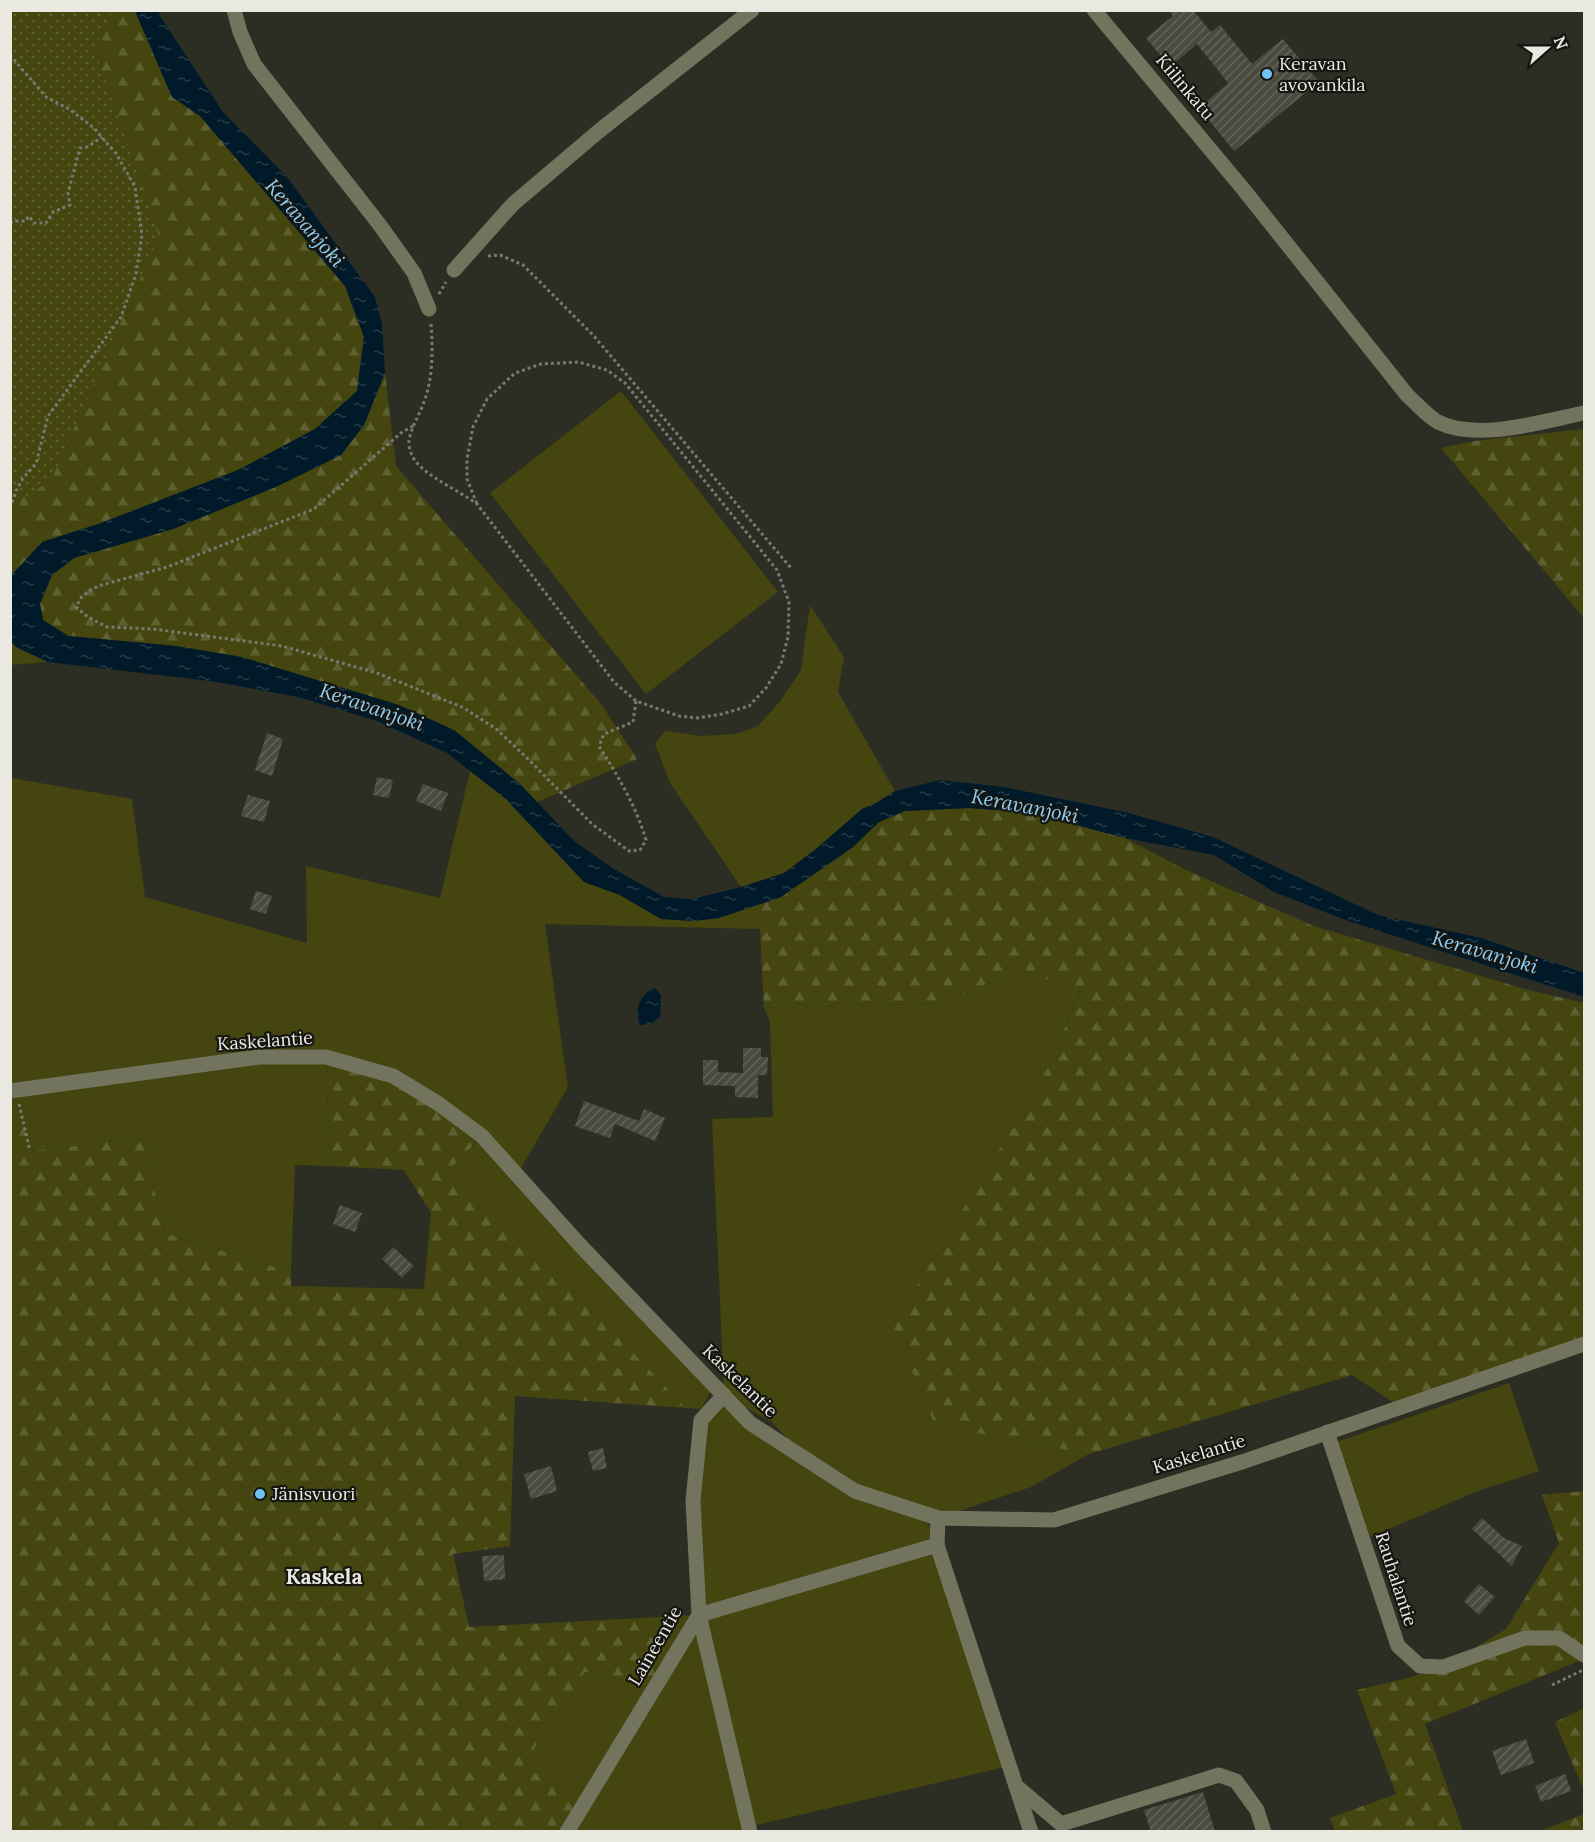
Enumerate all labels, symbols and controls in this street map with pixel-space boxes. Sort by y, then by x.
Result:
north arrow [1517,18,1577,78]
text: N [1549,33,1573,52]
street label: Kiilinkatu [1151,49,1220,125]
place label: Keravan avovankila [1279,52,1366,96]
marker: Keravan avovankila [1260,67,1274,81]
water label: Keravanjoki [260,173,351,272]
water label: Keravanjoki [317,677,428,736]
water label: Keravanjoki [969,783,1081,828]
water label: Keravanjoki [1429,924,1541,979]
street label: Kaskelantie [216,1026,314,1055]
street label: Kaskelantie [698,1339,783,1422]
street label: Kaskelantie [1150,1428,1248,1479]
place label: Jänisvuori [271,1482,355,1505]
marker: Jänisvuori [253,1487,267,1501]
street label: Rauhalantie [1370,1529,1423,1629]
district label: Kaskela [286,1563,362,1590]
street label: Laineentie [623,1602,687,1690]

